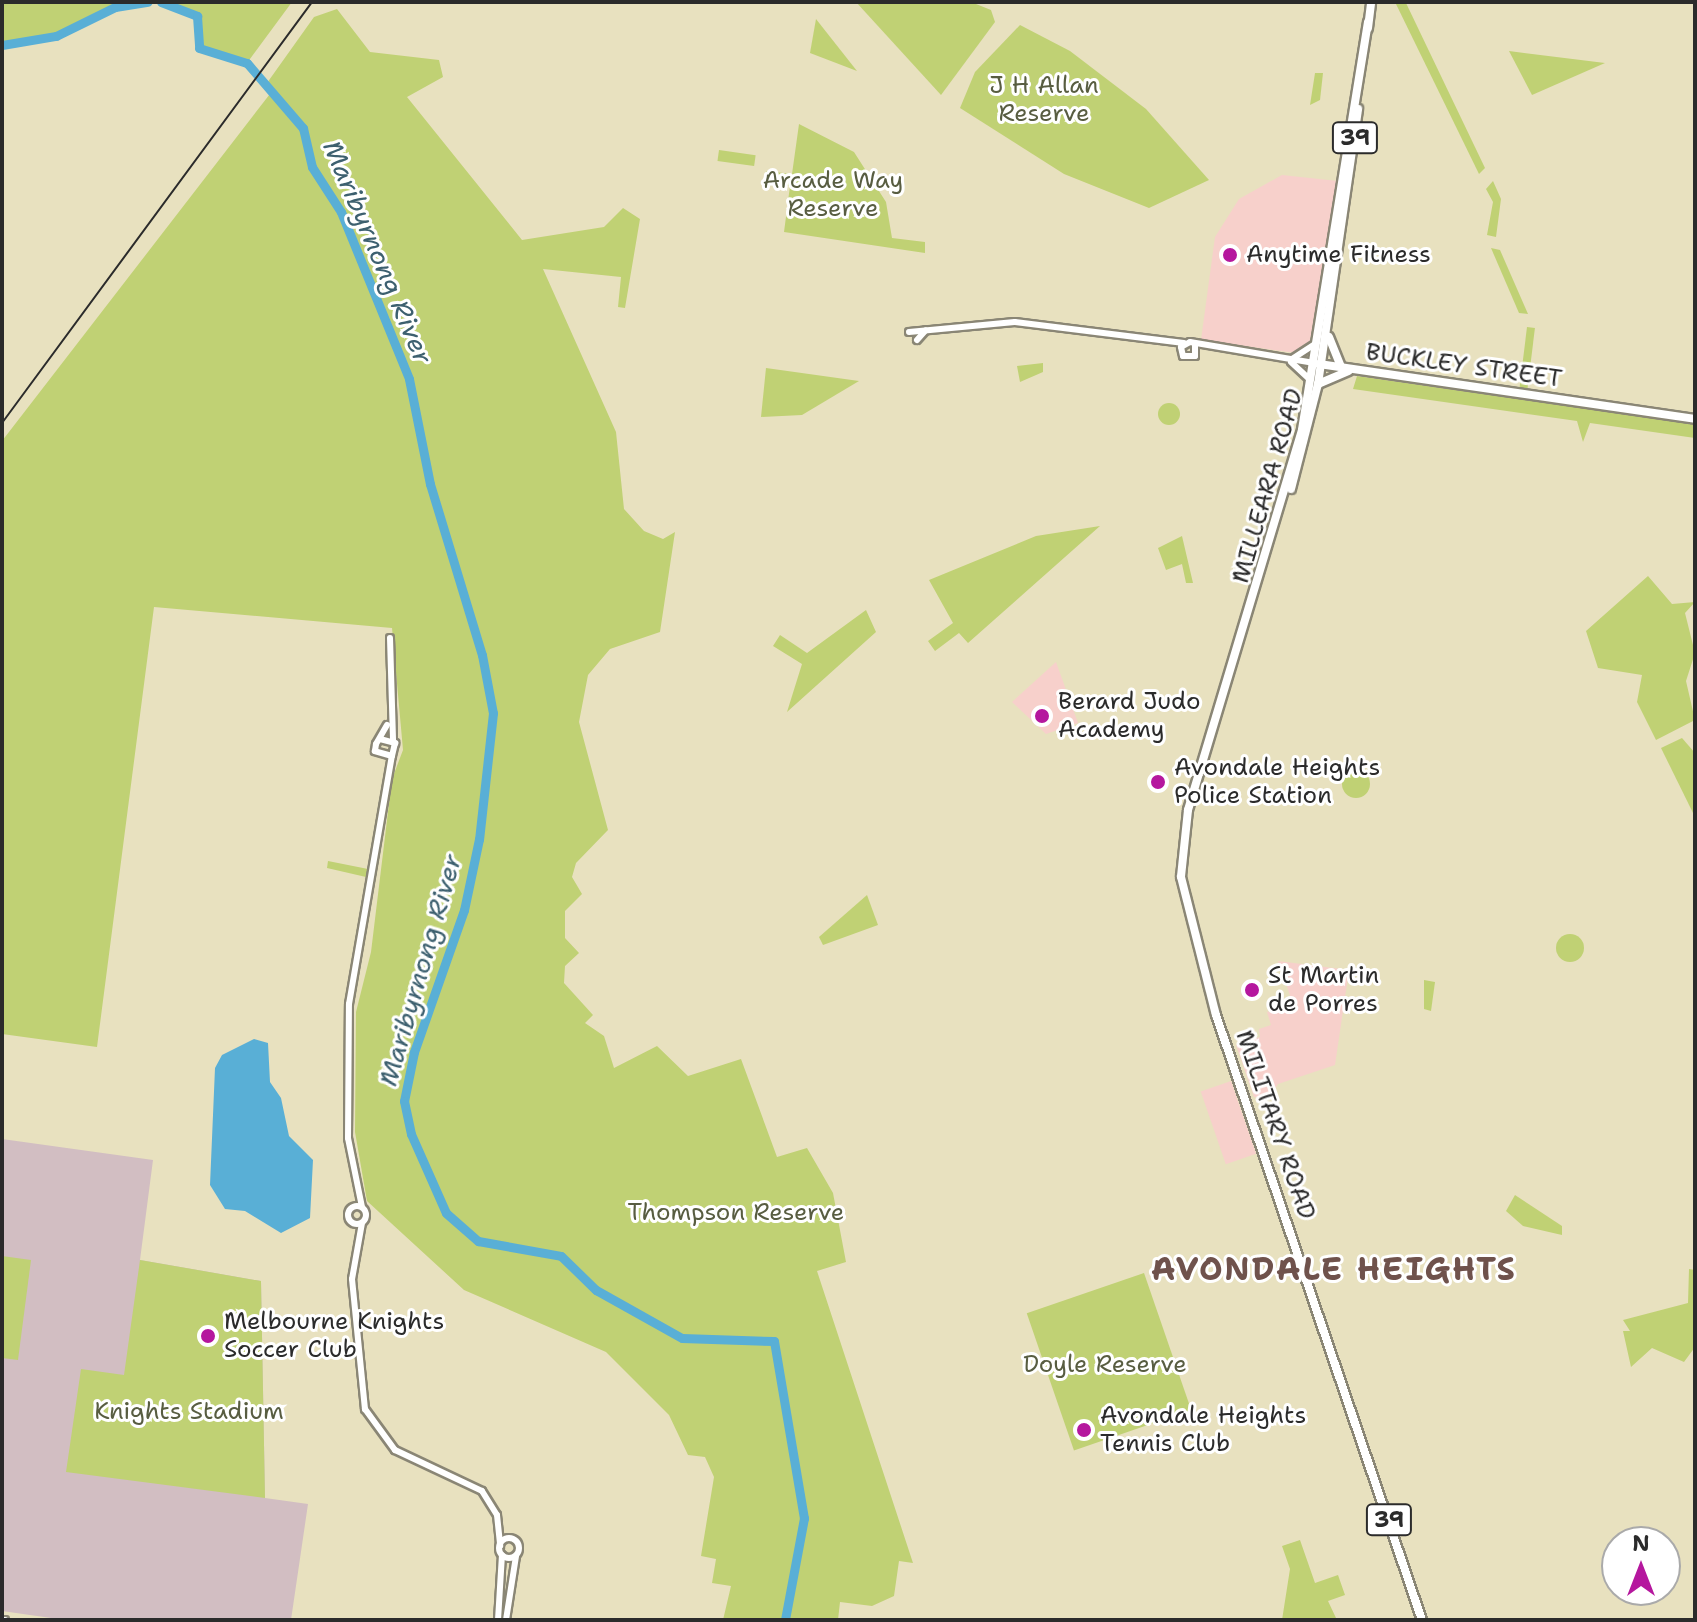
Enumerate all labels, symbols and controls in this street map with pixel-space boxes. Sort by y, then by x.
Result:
park label: J H Allan Reserve [989,72,1099,128]
road number: 39 [1331,120,1379,156]
water label: Maribyrnong River [317,136,439,368]
park label: Arcade Way Reserve [763,167,903,223]
place label: Anytime Fitness [1246,241,1431,269]
marker: Anytime Fitness [1221,246,1239,264]
street label: BUCKLEY STREET [1364,338,1564,394]
street label: MILLEARA ROAD [1226,386,1310,586]
place label: Berard Judo Academy [1058,688,1201,744]
marker: Berard Judo Academy [1033,707,1051,725]
place label: Avondale Heights Police Station [1174,754,1380,810]
marker: Avondale Heights Police Station [1149,773,1167,791]
water label: Maribyrnong River [372,851,468,1089]
place label: St Martin de Porres [1268,962,1379,1018]
marker: St Martin de Porres [1243,981,1261,999]
street label: MILITARY ROAD [1229,1027,1321,1223]
park label: Thompson Reserve [628,1199,844,1227]
district label: AVONDALE HEIGHTS [1151,1250,1517,1288]
place label: Melbourne Knights Soccer Club [224,1308,444,1364]
marker: Melbourne Knights Soccer Club [199,1327,217,1345]
park label: Doyle Reserve [1023,1351,1187,1379]
park label: Knights Stadium [94,1398,284,1426]
place label: Avondale Heights Tennis Club [1100,1402,1306,1458]
marker: Avondale Heights Tennis Club [1075,1421,1093,1439]
road number: 39 [1365,1502,1413,1538]
north arrow [1601,1526,1681,1606]
text: N [1632,1529,1650,1558]

